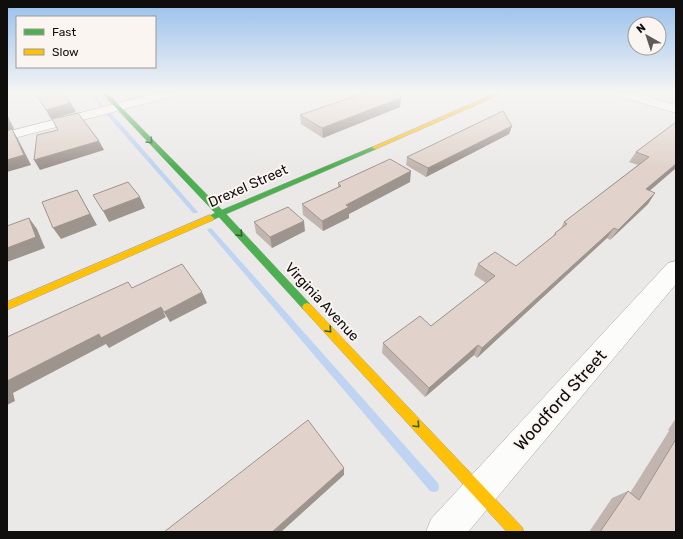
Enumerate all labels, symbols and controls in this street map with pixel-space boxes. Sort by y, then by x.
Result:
legend [16,16,156,68]
north arrow [627,16,667,56]
text: N [634,21,648,36]
text: Fast [52,25,76,39]
text: Slow [52,45,79,59]
one-way arrow [145,136,153,144]
street label: Drexel Street [206,161,291,211]
one-way arrow [235,230,242,237]
street label: Virginia Avenue [281,259,363,345]
one-way arrow [324,325,332,333]
street label: Woodford Street [509,345,611,455]
one-way arrow [413,420,420,428]

